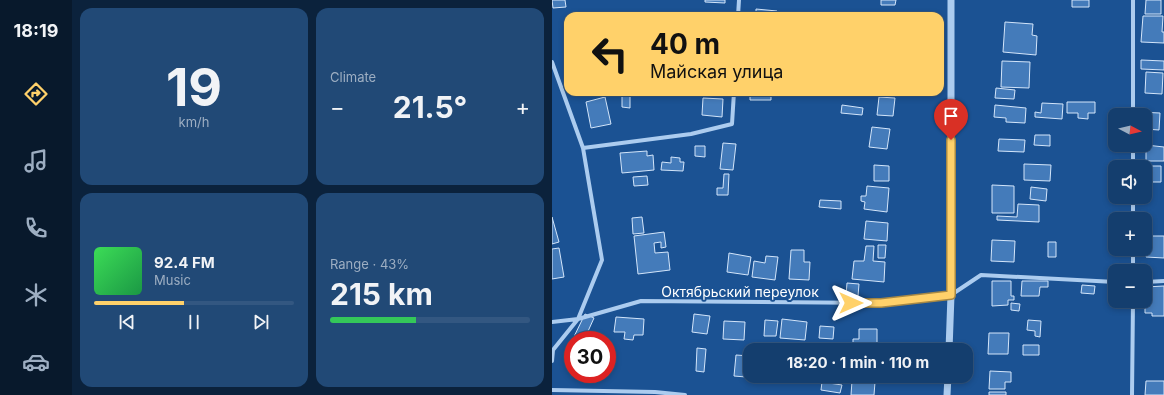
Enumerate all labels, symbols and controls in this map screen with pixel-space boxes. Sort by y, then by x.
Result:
text: 18:19 [14,20,58,41]
text: 40 m [650,27,720,61]
icon: left [584,28,636,80]
text: 19 [166,56,222,119]
text: Майская улица [650,61,783,82]
text: Climate [330,69,376,85]
icon: directions [22,80,50,108]
text: 21.5° [393,89,467,125]
text: − [330,94,345,120]
text: + [515,94,530,120]
pin [934,99,968,140]
icon: arrive [940,105,962,127]
north arrow [1108,108,1152,152]
map controls [1108,108,1152,308]
text: km/h [179,114,209,130]
icon: music [22,147,50,175]
button: sound [1108,160,1152,204]
button: + [1108,212,1152,256]
icon: phone [22,214,50,242]
text: 92.4 FM [154,253,215,272]
text: Range · 43% [330,256,409,272]
button: − [1108,264,1152,308]
text: Music [154,272,191,288]
text: 215 km [330,276,433,312]
icon: climate [22,281,50,309]
position arrow [830,282,872,324]
street label: Октябрьский переулок [661,283,819,300]
icon: previous [116,311,138,333]
icon: pause [183,311,205,333]
icon: next [250,311,272,333]
speed limit sign: 30 [564,331,616,383]
icon: car [22,348,50,376]
text: 18:20 · 1 min · 110 m [787,353,929,372]

